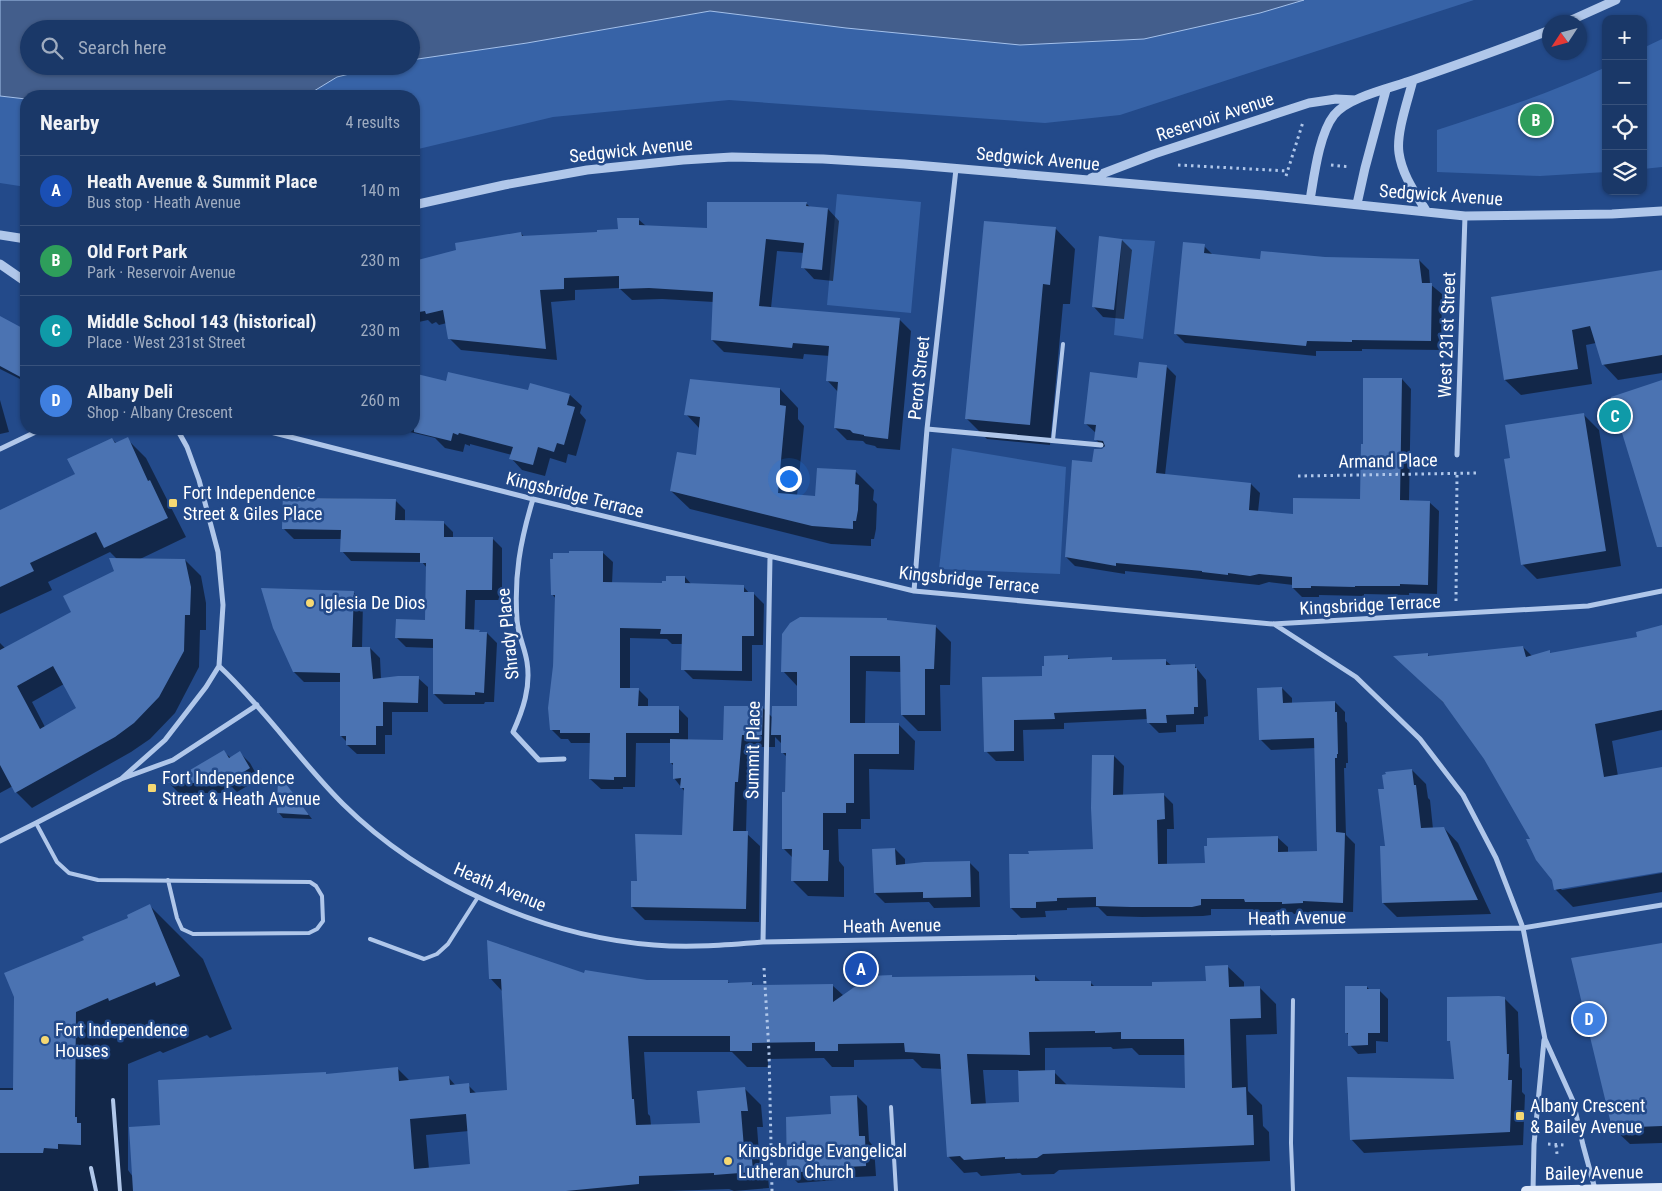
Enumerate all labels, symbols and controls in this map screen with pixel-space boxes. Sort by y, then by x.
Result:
north arrow [1542,15,1587,60]
map controls [1602,15,1647,195]
button: + [1602,15,1647,60]
search box [20,20,420,75]
icon: search [38,34,66,62]
text: Search here [78,36,166,59]
button: − [1602,60,1647,105]
street label: Reservoir Avenue [1153,88,1276,145]
pin: B [1520,101,1552,139]
button: locate [1602,105,1647,150]
text: Nearby [40,111,99,135]
text: 4 results [345,113,400,132]
street label: Sedgwick Avenue [568,133,694,166]
street label: Sedgwick Avenue [975,143,1101,174]
button: layers [1602,150,1647,195]
text: Heath Avenue & Summit Place [87,170,317,193]
street label: Sedgwick Avenue [1379,180,1504,209]
text: A [51,181,61,200]
text: 140 m [361,181,400,200]
text: Bus stop · Heath Avenue [87,193,241,212]
text: Old Fort Park [87,240,187,263]
text: B [52,251,60,270]
text: 230 m [361,251,400,270]
text: Park · Reservoir Avenue [87,263,236,282]
street label: West 231st Street [1434,272,1459,398]
text: Middle School 143 (historical) [87,310,317,333]
text: C [51,321,61,340]
text: 230 m [361,321,400,340]
text: Place · West 231st Street [87,333,245,352]
street label: Perot Street [904,335,933,421]
text: Albany Deli [87,380,173,403]
text: D [51,391,61,410]
text: 260 m [361,391,400,410]
pin: C [1599,397,1631,435]
text: Shop · Albany Crescent [87,403,233,422]
street label: Armand Place [1338,449,1438,472]
your location [776,466,802,492]
street label: Kingsbridge Terrace [504,467,646,522]
place label: Fort Independence Street & Giles Place [183,482,322,524]
marker: Fort Independence Street & Giles Place [167,497,179,509]
street label: Kingsbridge Terrace [898,562,1040,597]
street label: Shrady Place [492,587,523,681]
street label: Kingsbridge Terrace [1299,590,1441,619]
place label: Iglesia De Dios [320,592,426,613]
marker: Iglesia De Dios [304,597,316,609]
street label: Summit Place [741,701,764,799]
place label: Fort Independence Street & Heath Avenue [162,767,320,809]
marker: Fort Independence Street & Heath Avenue [146,782,158,794]
street label: Heath Avenue [451,858,549,915]
street label: Heath Avenue [1248,906,1346,929]
street label: Heath Avenue [843,914,941,937]
pin: A [845,950,877,988]
pin: D [1573,1000,1605,1038]
place label: Fort Independence Houses [55,1019,187,1061]
marker: Fort Independence Houses [39,1034,51,1046]
place label: Albany Crescent & Bailey Avenue [1530,1095,1645,1137]
marker: Albany Crescent & Bailey Avenue [1514,1110,1526,1122]
place label: Kingsbridge Evangelical Lutheran Church [738,1140,907,1182]
marker: Kingsbridge Evangelical Lutheran Church [722,1155,734,1167]
street label: Bailey Avenue [1545,1161,1643,1184]

